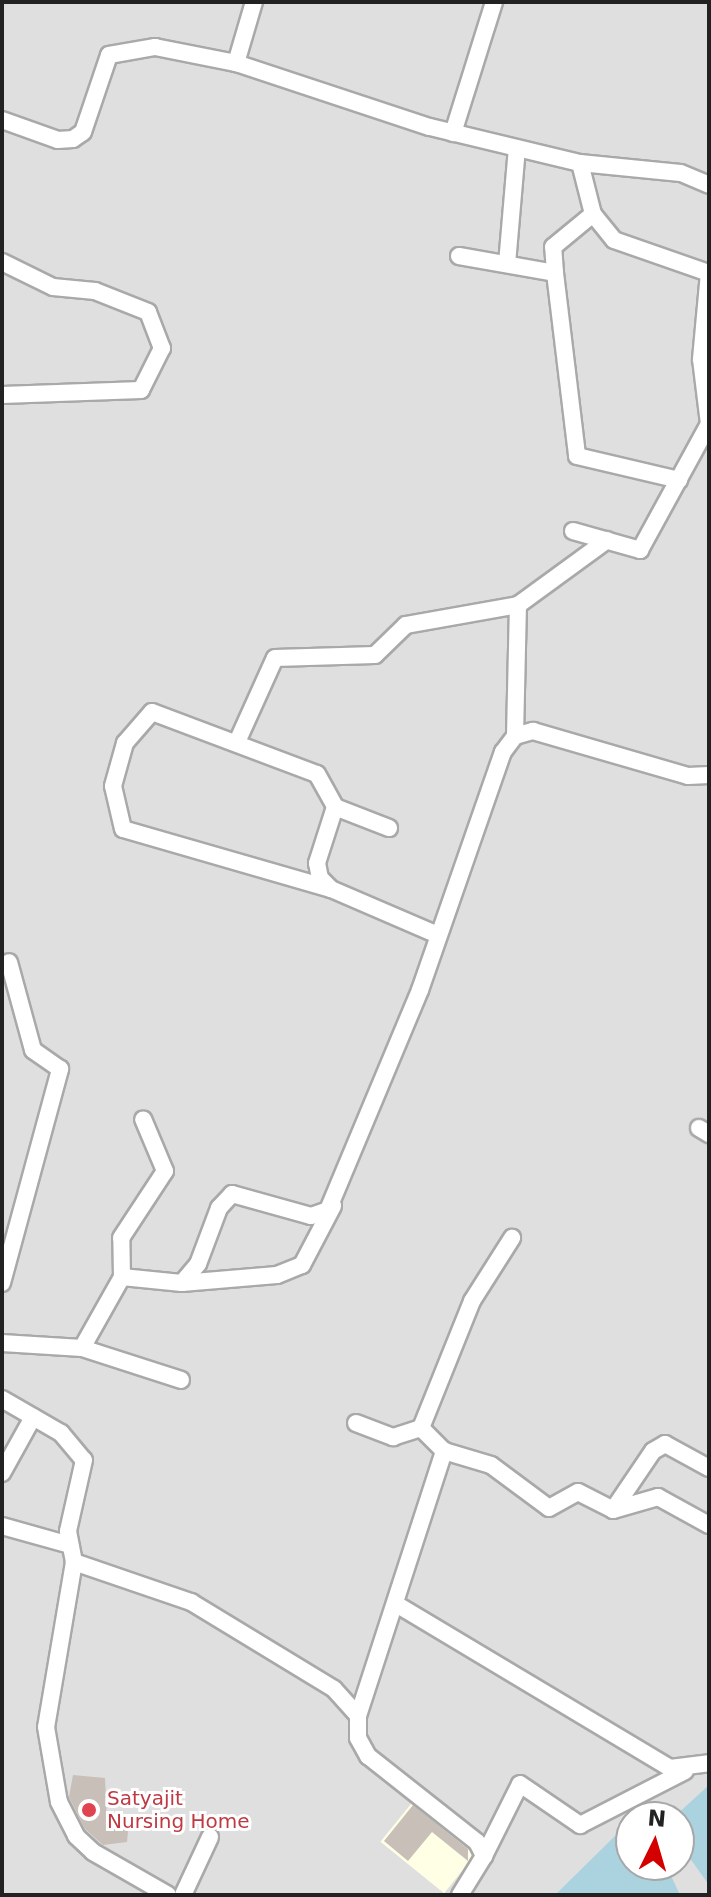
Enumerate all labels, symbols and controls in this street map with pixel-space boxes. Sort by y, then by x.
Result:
place label: Satyajit Nursing Home [107,1786,250,1833]
marker: Satyajit Nursing Home [78,1799,100,1821]
north arrow [615,1801,695,1881]
text: N [647,1805,667,1832]

